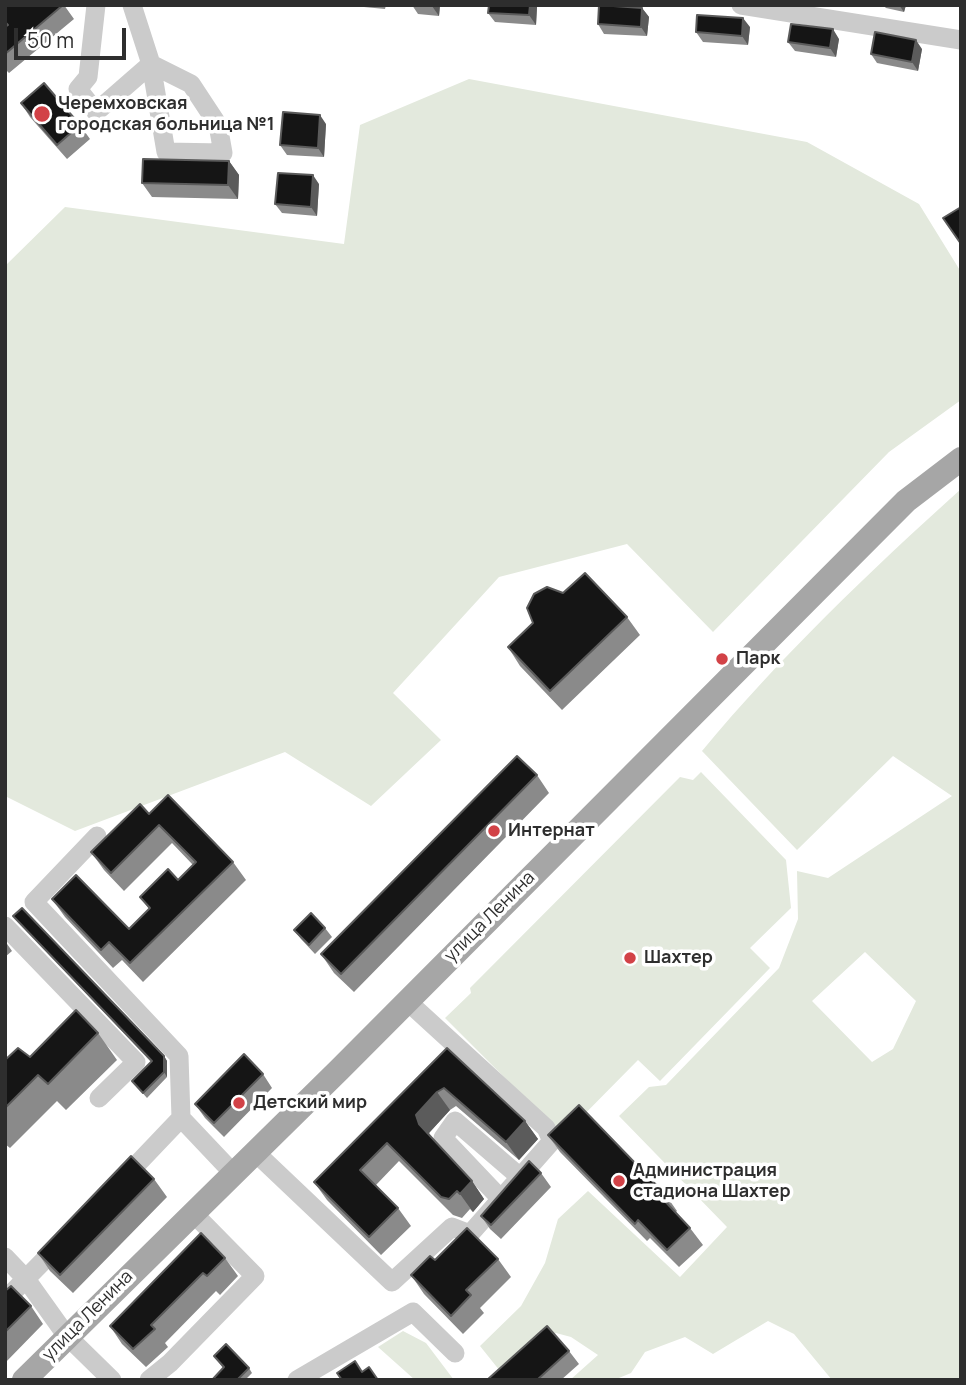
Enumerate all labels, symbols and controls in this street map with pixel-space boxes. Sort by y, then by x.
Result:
scale bar [18,14,130,58]
text: 50 m [27,26,74,54]
place label: Черемховская городская больница №1 [58,93,275,136]
marker: Черемховская городская больница №1 [32,104,52,124]
place label: Парк [736,648,780,670]
marker: Парк [714,651,730,667]
place label: Интернат [508,820,595,842]
marker: Интернат [486,823,502,839]
street label: улица Ленина [440,867,540,967]
place label: Шахтер [644,947,713,969]
marker: Шахтер [622,950,638,966]
place label: Детский мир [253,1092,367,1114]
marker: Детский мир [231,1095,247,1111]
place label: Администрация стадиона Шахтер [633,1160,791,1202]
marker: Администрация стадиона Шахтер [611,1173,627,1189]
street label: улица Ленина [38,1266,138,1366]

